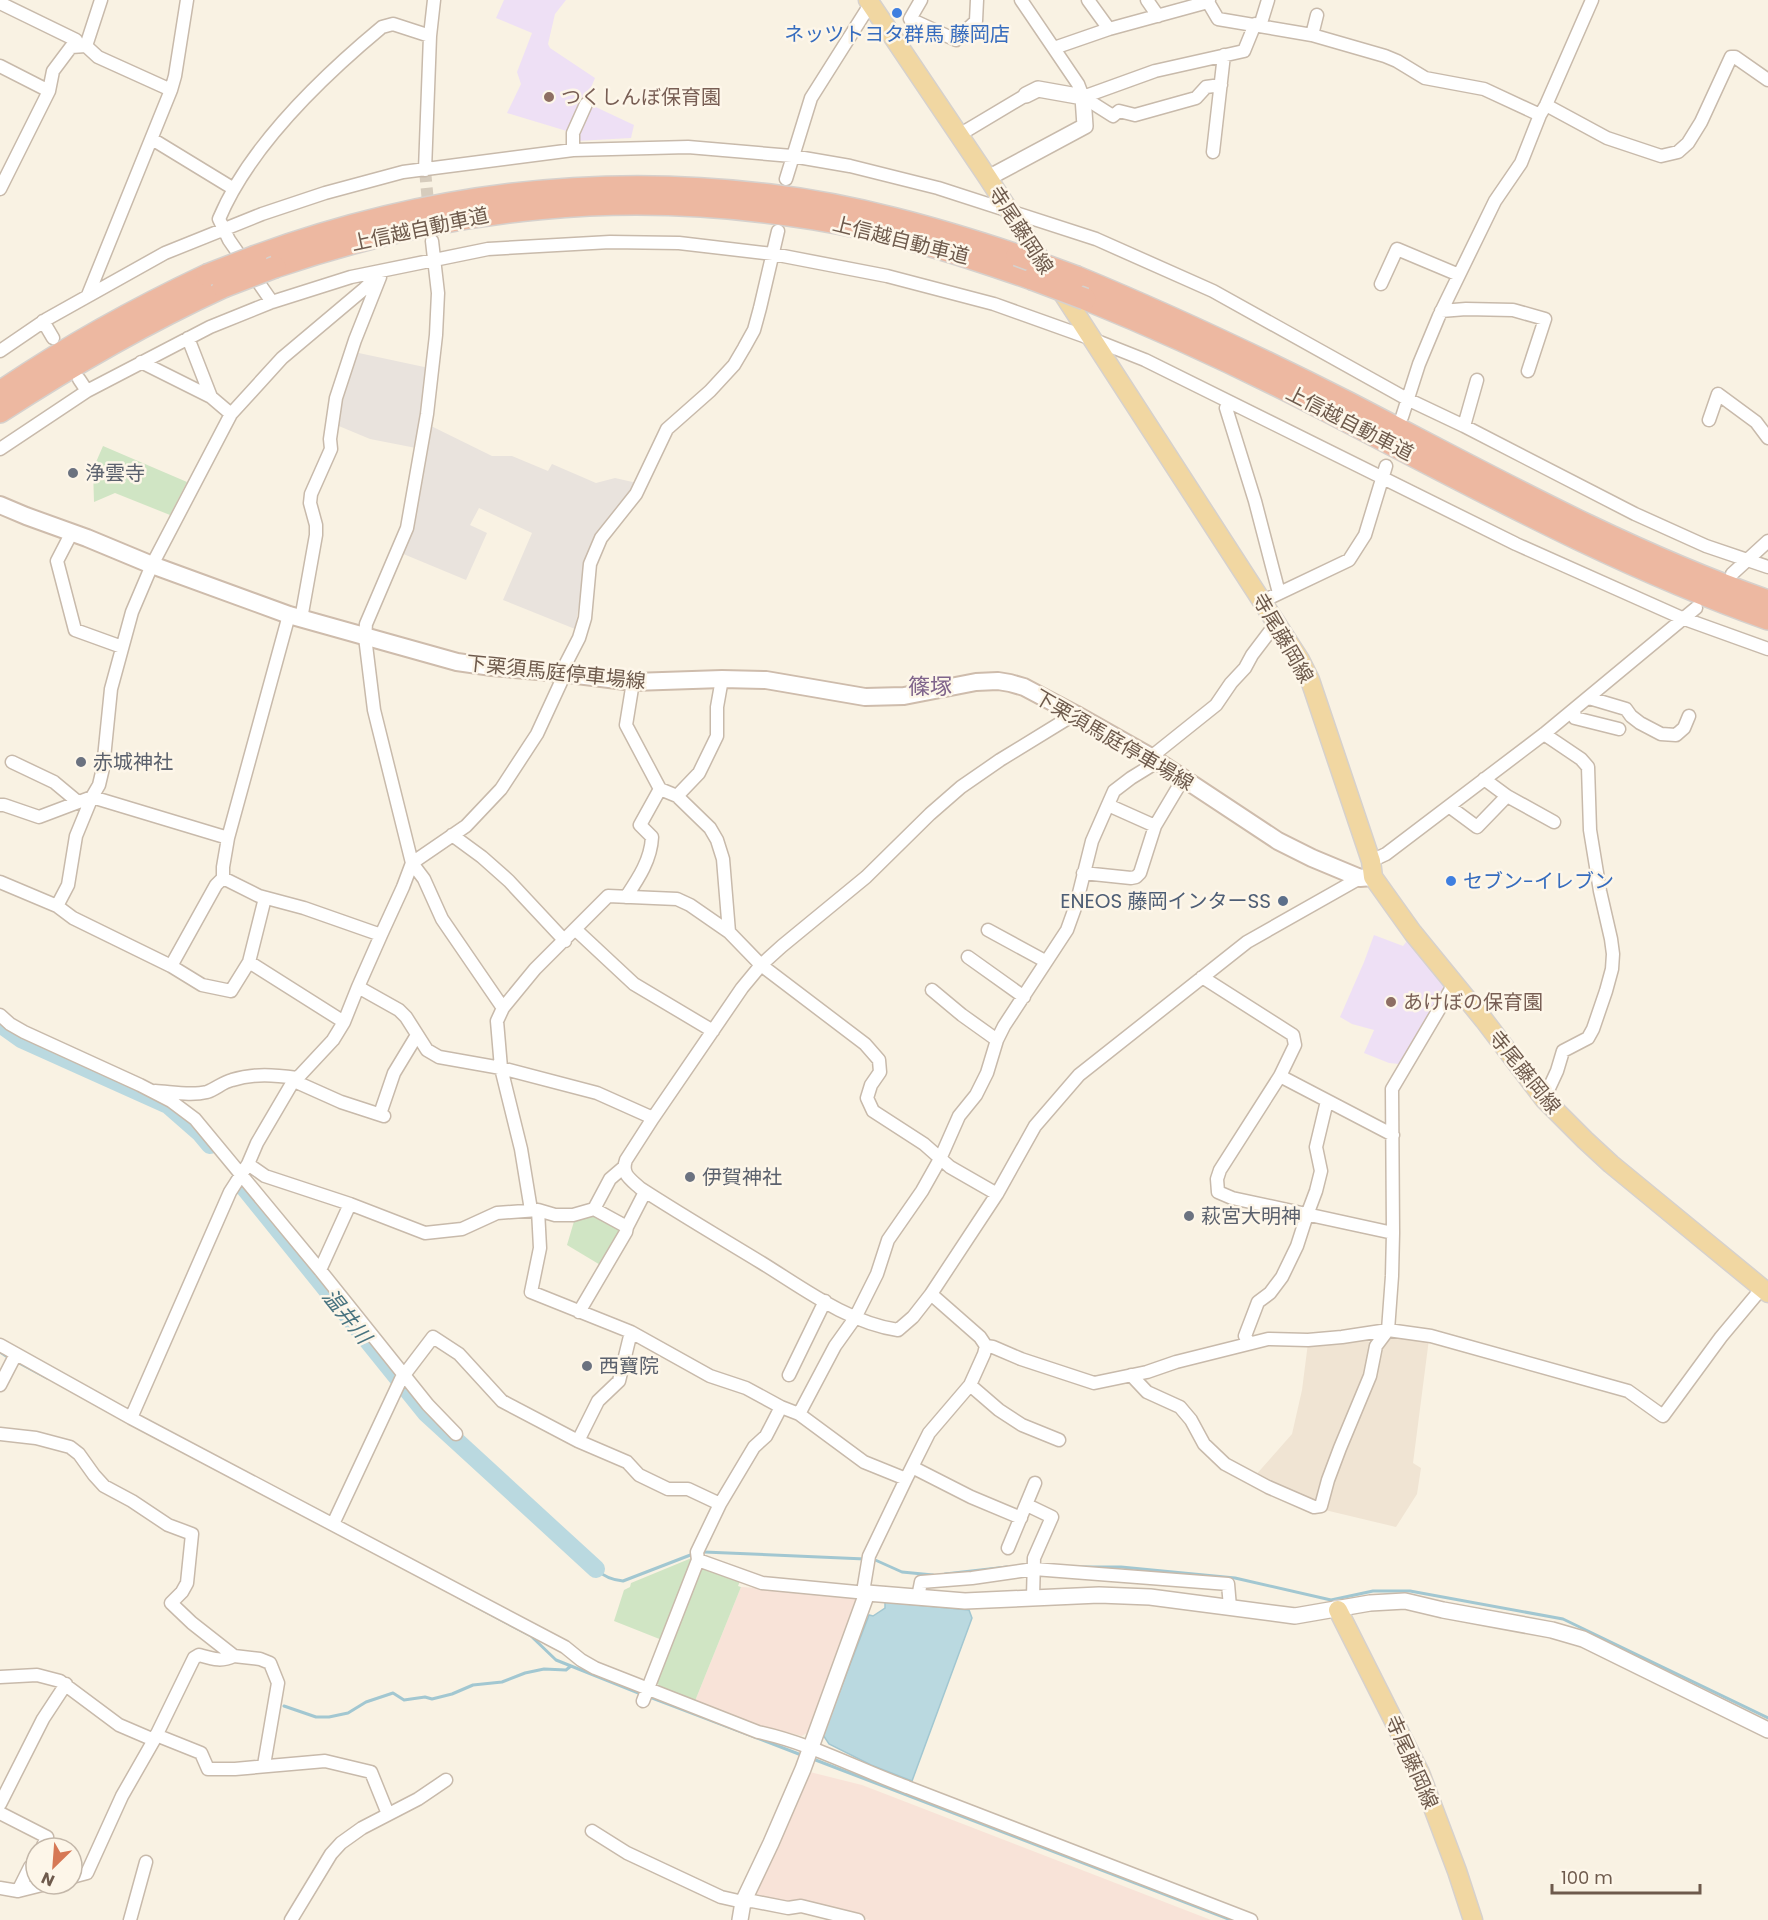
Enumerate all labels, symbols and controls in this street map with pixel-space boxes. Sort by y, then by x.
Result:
marker: ネッツトヨタ群馬 藤岡店 [890,6,904,20]
place label: ネッツトヨタ群馬 藤岡店 [784,20,1010,48]
place label: つくしんぼ保育園 [561,83,721,111]
marker: つくしんぼ保育園 [542,90,556,104]
street label: 寺尾藤岡線 [982,180,1060,280]
street label: 上信越自動車道 [349,201,491,257]
street label: 上信越自動車道 [830,209,972,271]
street label: 上信越自動車道 [1281,379,1419,467]
place label: 浄雲寺 [85,459,145,487]
marker: 浄雲寺 [66,466,80,480]
street label: 寺尾藤岡線 [1246,588,1320,688]
street label: 下栗須馬庭停車場線 [465,649,647,695]
district label: 篠塚 [908,671,952,702]
street label: 下栗須馬庭停車場線 [1029,683,1199,797]
place label: 赤城神社 [93,748,173,776]
marker: 赤城神社 [74,755,88,769]
place label: セブン-イレブン [1463,867,1614,895]
marker: セブン-イレブン [1444,874,1458,888]
place label: ENEOS 藤岡インターSS [1060,887,1271,915]
marker: ENEOS 藤岡インターSS [1276,894,1290,908]
place label: あけぼの保育園 [1403,988,1543,1016]
marker: あけぼの保育園 [1384,995,1398,1009]
street label: 寺尾藤岡線 [1483,1024,1567,1120]
place label: 伊賀神社 [702,1163,782,1191]
marker: 伊賀神社 [683,1170,697,1184]
place label: 萩宮大明神 [1201,1202,1301,1230]
marker: 萩宮大明神 [1182,1209,1196,1223]
water label: 温井川 [316,1282,379,1351]
place label: 西寶院 [599,1352,659,1380]
marker: 西寶院 [580,1359,594,1373]
street label: 寺尾藤岡線 [1379,1711,1445,1813]
north arrow [24,1836,84,1896]
scale bar [1552,1857,1700,1895]
text: 100 m [1561,1865,1613,1890]
text: N [38,1866,58,1892]

